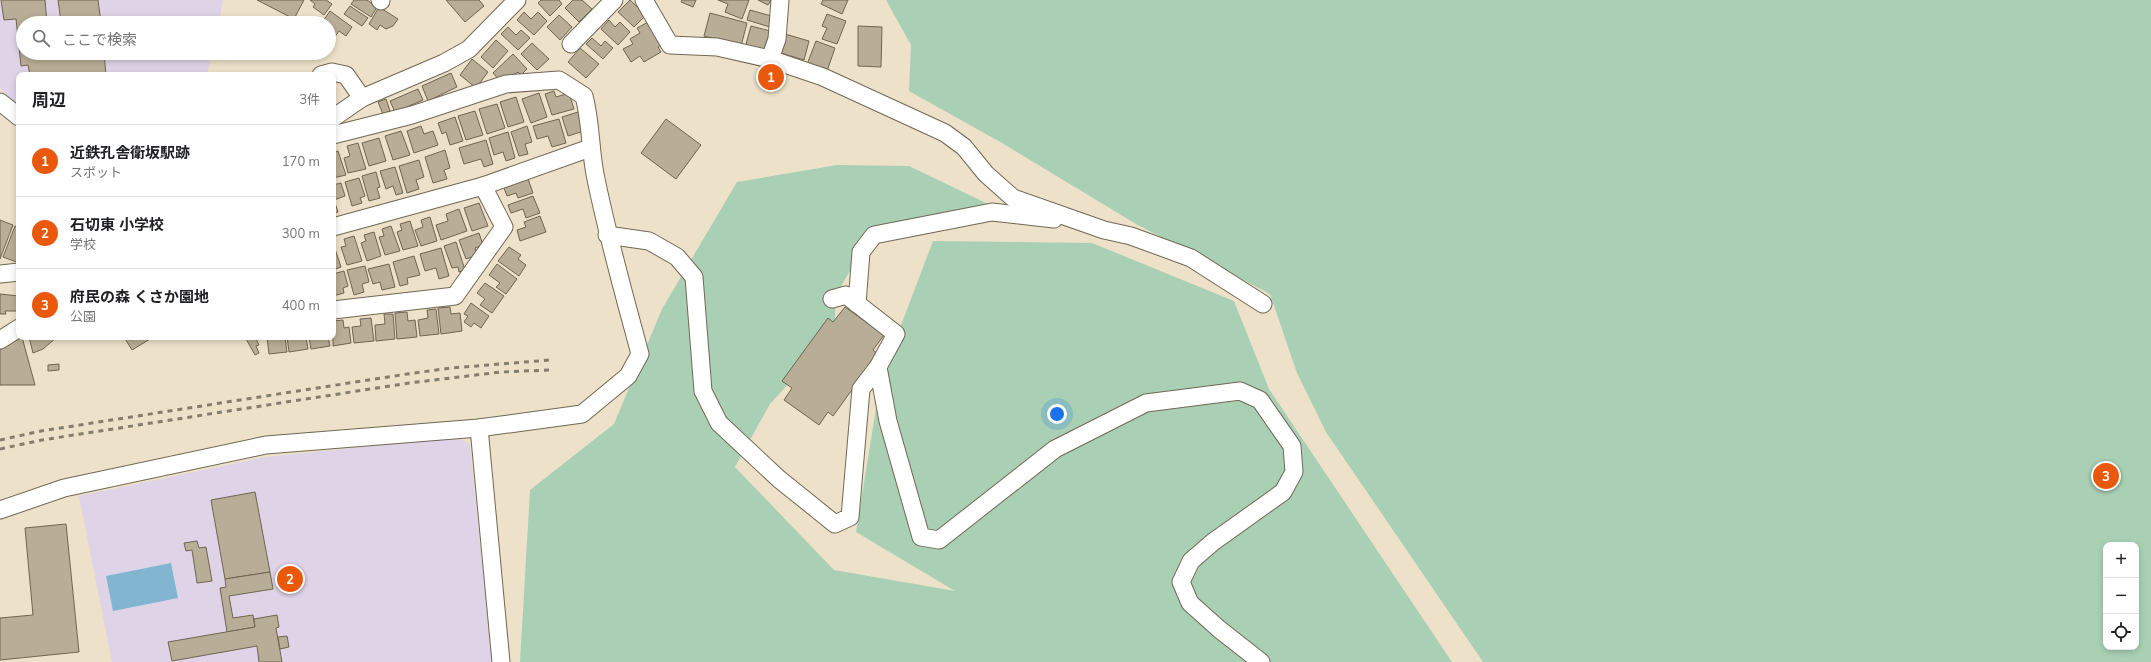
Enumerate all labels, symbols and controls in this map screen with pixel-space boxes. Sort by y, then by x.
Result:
search box [16,16,336,60]
icon: search [30,27,52,49]
text: ここで検索 [62,30,137,49]
pin: 1 [758,62,784,92]
text: 周辺 [32,89,66,110]
text: 3件 [299,91,320,107]
text: 近鉄孔舎衛坂駅跡 [70,143,190,162]
text: 1 [41,153,49,169]
text: 170 m [282,153,320,169]
text: スポット [70,164,122,180]
text: 石切東 小学校 [70,215,164,234]
text: 2 [41,225,49,241]
text: 300 m [282,225,320,241]
text: 学校 [70,236,96,252]
text: 府民の森 くさか園地 [70,287,209,306]
text: 3 [41,297,49,313]
text: 400 m [282,297,320,313]
text: 公園 [70,308,96,324]
your location [1047,404,1067,424]
pin: 3 [2093,461,2119,491]
map controls [2103,542,2139,650]
button: + [2103,542,2139,578]
pin: 2 [277,564,303,594]
button: − [2103,578,2139,614]
button: locate [2103,614,2139,650]

